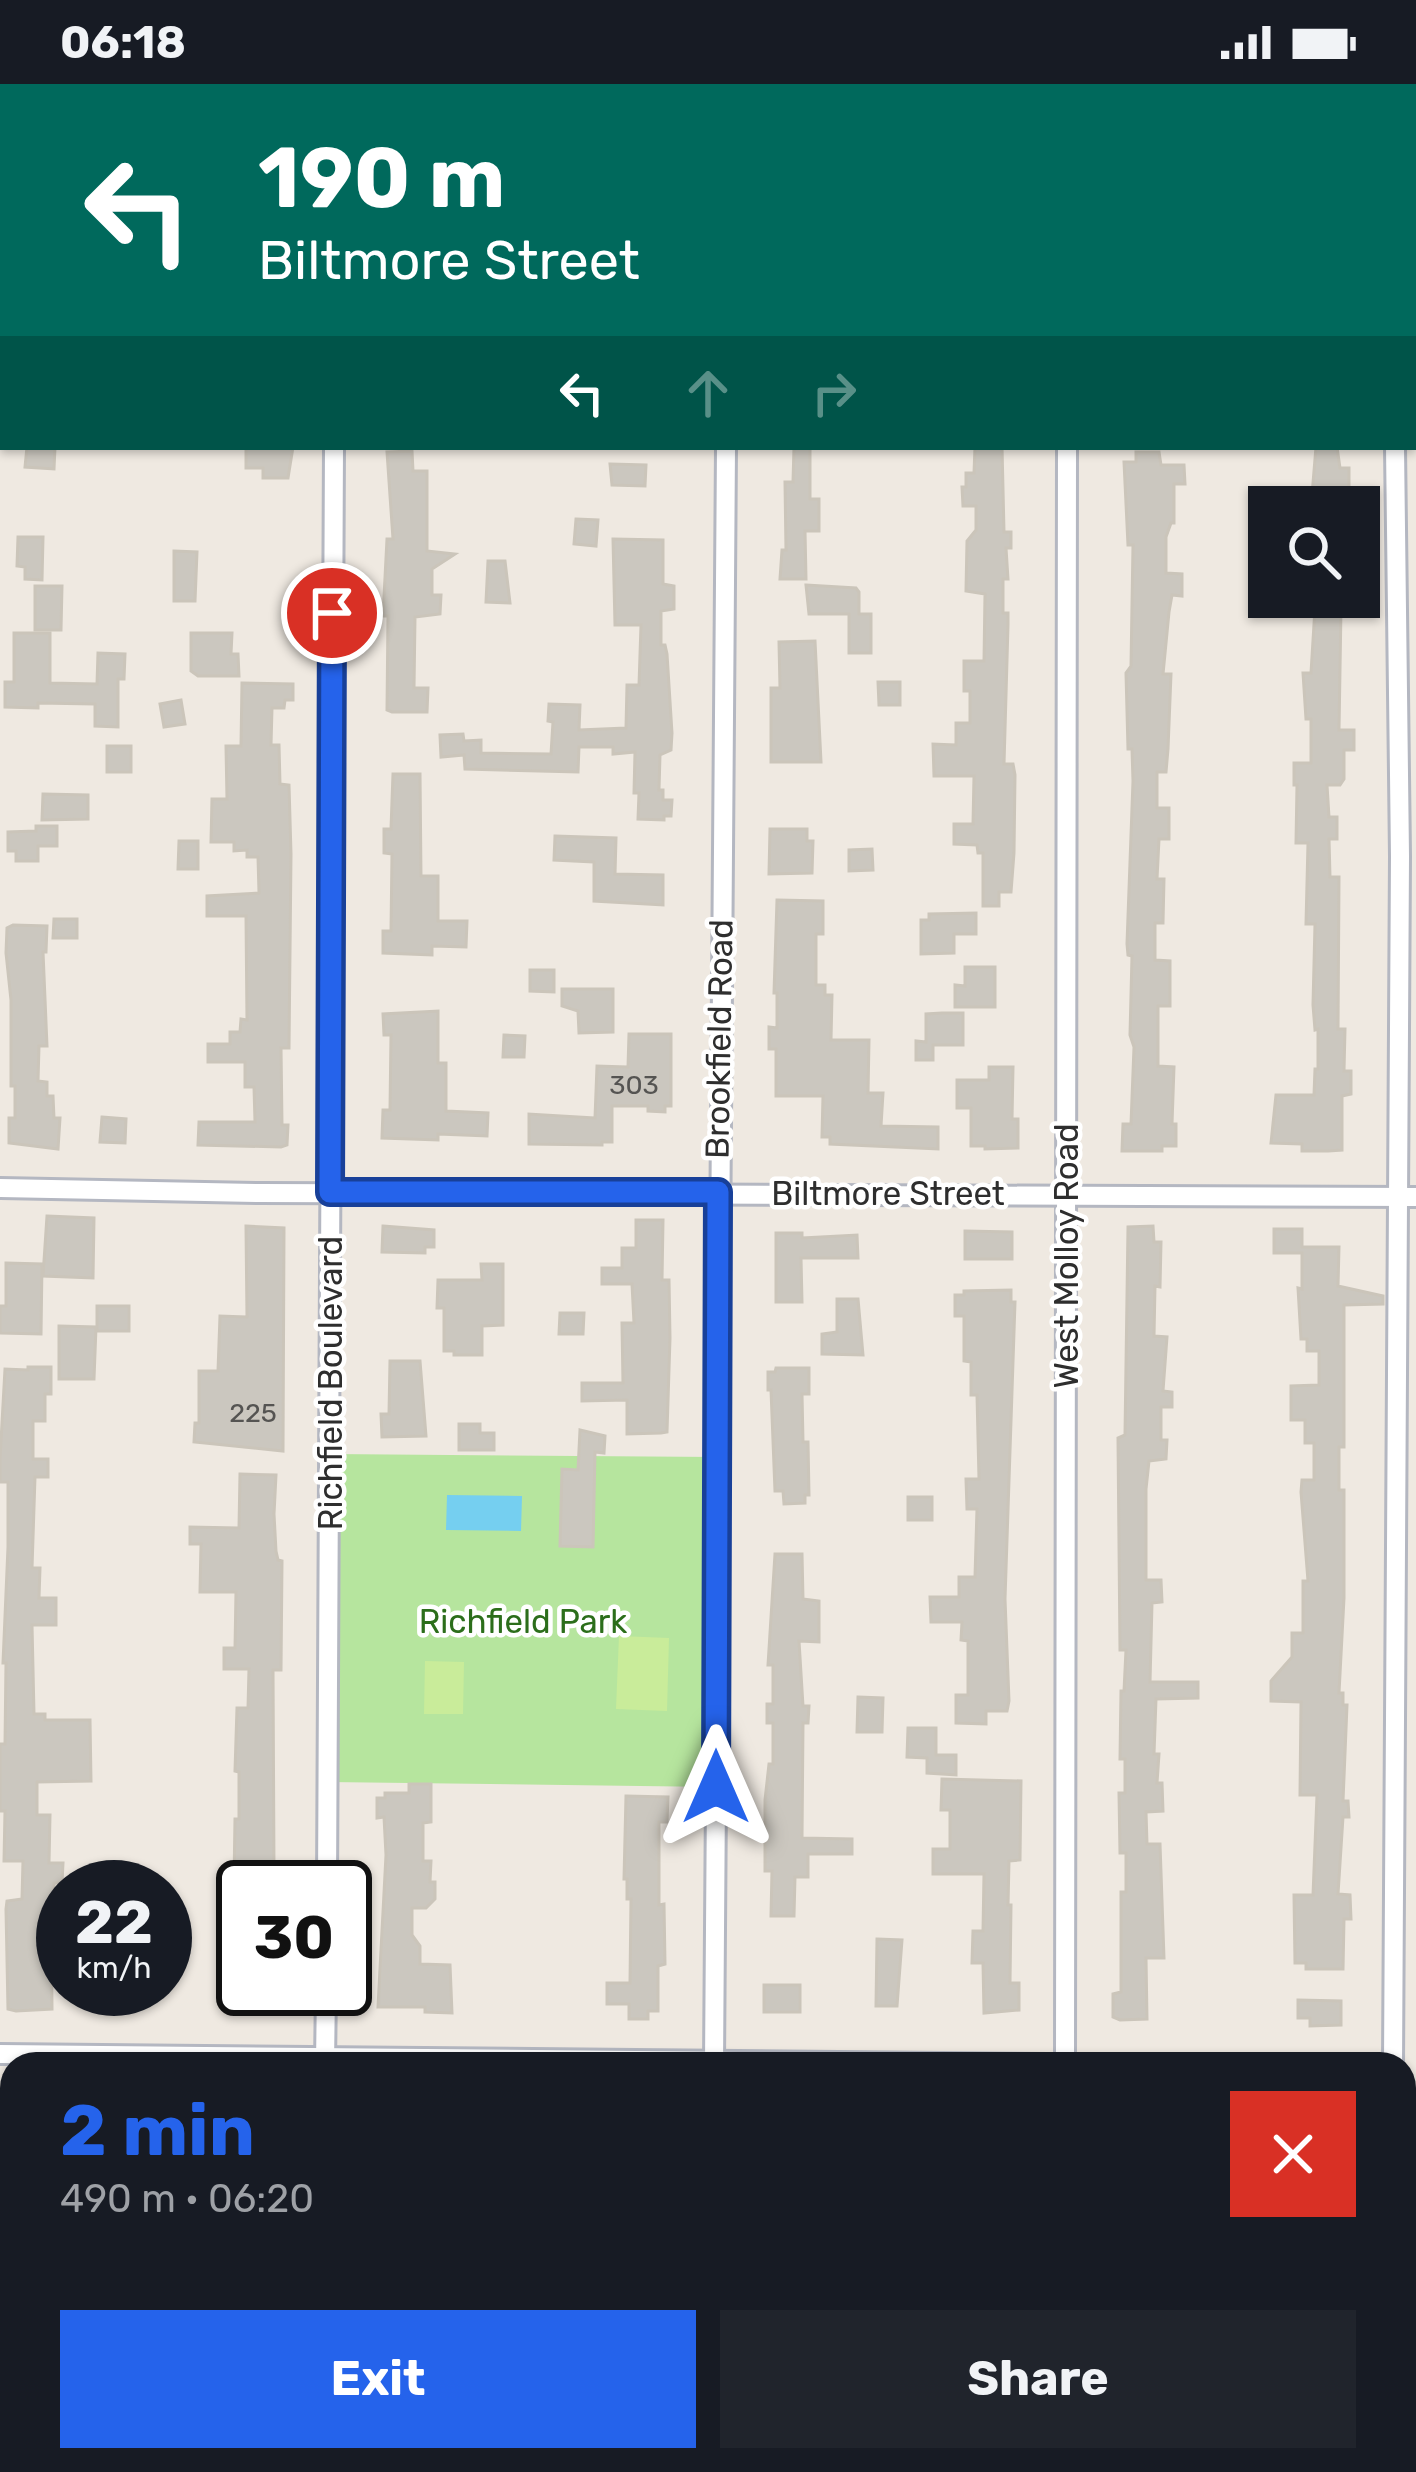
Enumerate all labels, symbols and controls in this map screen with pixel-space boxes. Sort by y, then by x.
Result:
text: 06:18 [60,16,186,69]
text: 190 m [258,128,506,228]
icon: left [60,132,216,288]
text: Biltmore Street [258,229,640,293]
icon: left [549,360,615,426]
icon: ahead [675,360,741,426]
icon: right [801,360,867,426]
map controls [1248,486,1380,618]
button: search [1248,486,1380,618]
pin [281,562,383,664]
icon: arrive [299,580,365,646]
street label: Brookfield Road [697,919,741,1159]
house number: 303 [609,1069,659,1101]
street label: West Molloy Road [1047,1123,1086,1389]
street label: Biltmore Street [771,1174,1005,1213]
street label: Richfield Boulevard [311,1236,350,1530]
house number: 225 [229,1397,277,1429]
park label: Richfield Park [419,1602,627,1641]
position arrow [653,1724,779,1850]
speed limit sign: 30 [216,1860,372,2016]
text: 22 [75,1887,153,1958]
text: km/h [77,1950,151,1986]
text: 2 min [60,2088,255,2173]
button: close [1230,2091,1356,2217]
text: 490 m · 06:20 [60,2176,314,2222]
button: Exit [60,2310,696,2448]
button: Share [720,2310,1356,2448]

